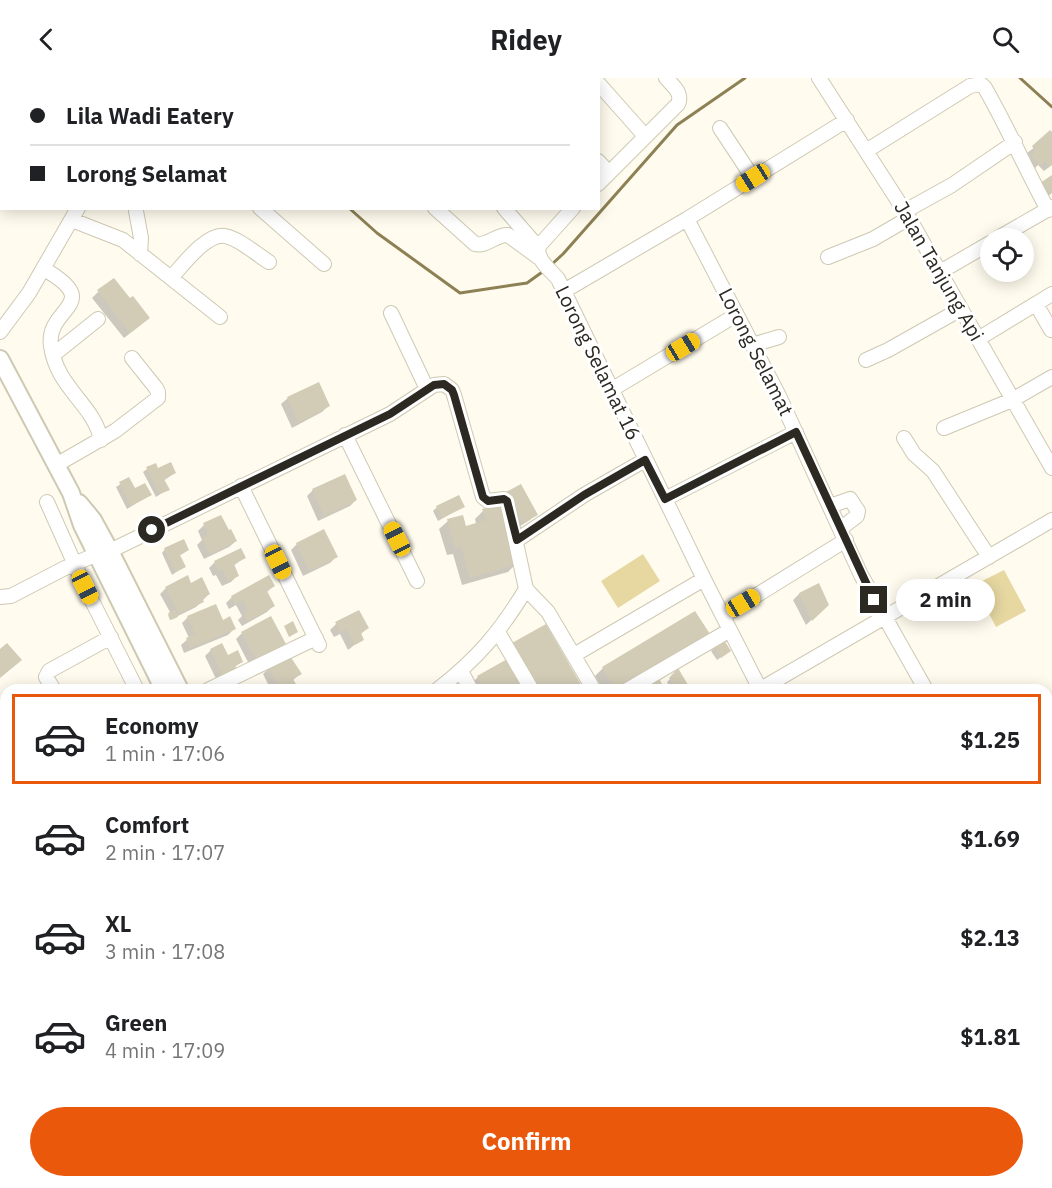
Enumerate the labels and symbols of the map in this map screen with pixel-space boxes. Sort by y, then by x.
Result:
car [733,161,773,195]
street label: Jalan Tanjung Api [888,196,991,346]
street label: Lorong Selamat 16 [549,281,648,445]
street label: Lorong Selamat [713,283,800,420]
car [663,330,703,364]
route start [138,516,165,543]
car [381,519,413,559]
car [262,542,294,582]
car [69,567,101,607]
callout: 2 min [895,579,994,621]
car [723,586,763,620]
route end [860,586,887,613]

